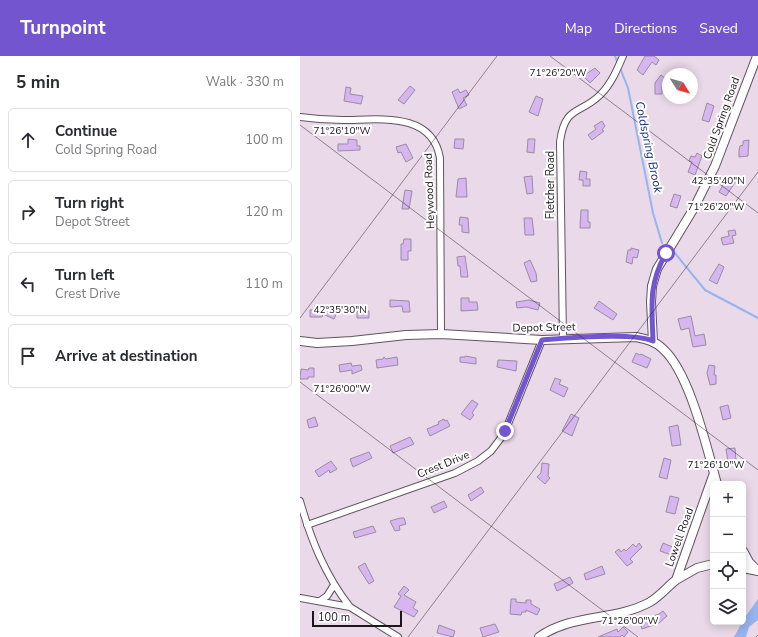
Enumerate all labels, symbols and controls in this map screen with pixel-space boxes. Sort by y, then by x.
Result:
text: Turnpoint [20,15,106,41]
text: Map [565,19,592,38]
text: Directions [614,19,677,38]
text: Saved [699,19,738,38]
text: 71°26'20"W [530,66,586,80]
north arrow [662,68,698,104]
text: 5 min [16,71,60,94]
text: Walk · 330 m [206,73,284,91]
street label: Cold Spring Road [700,75,743,161]
water label: Coldspring Brook [631,100,667,195]
text: Continue [55,121,117,141]
text: 71°26'10"W [314,124,370,138]
icon: ahead [17,129,39,151]
text: 100 m [245,131,283,149]
text: Cold Spring Road [55,141,157,159]
street label: Fletcher Road [543,151,558,219]
street label: Heywood Road [421,153,438,229]
text: 42°35'40"N [691,174,745,188]
text: Turn right [55,193,124,213]
text: 71°26'20"W [688,200,744,214]
icon: right [17,201,39,223]
text: 120 m [245,203,283,221]
text: Depot Street [55,213,130,231]
route start [657,244,675,262]
text: Turn left [55,265,114,285]
icon: left [17,273,39,295]
text: 110 m [245,275,283,293]
text: Crest Drive [55,285,120,303]
text: 42°35'30"N [313,303,367,317]
street label: Depot Street [512,319,576,336]
icon: arrive [17,345,39,367]
text: Arrive at destination [55,346,198,366]
text: 71°26'00"W [314,382,370,396]
route end [496,422,514,440]
street label: Crest Drive [415,447,472,482]
text: 71°26'10"W [688,458,744,472]
map controls [710,481,746,625]
button: + [710,481,746,517]
street label: Lowell Road [662,506,697,569]
button: − [710,517,746,553]
button: locate [710,553,746,589]
button: layers [710,589,746,625]
scale bar [312,609,402,628]
text: 100 m [318,610,350,625]
text: 71°26'00"W [602,614,658,628]

